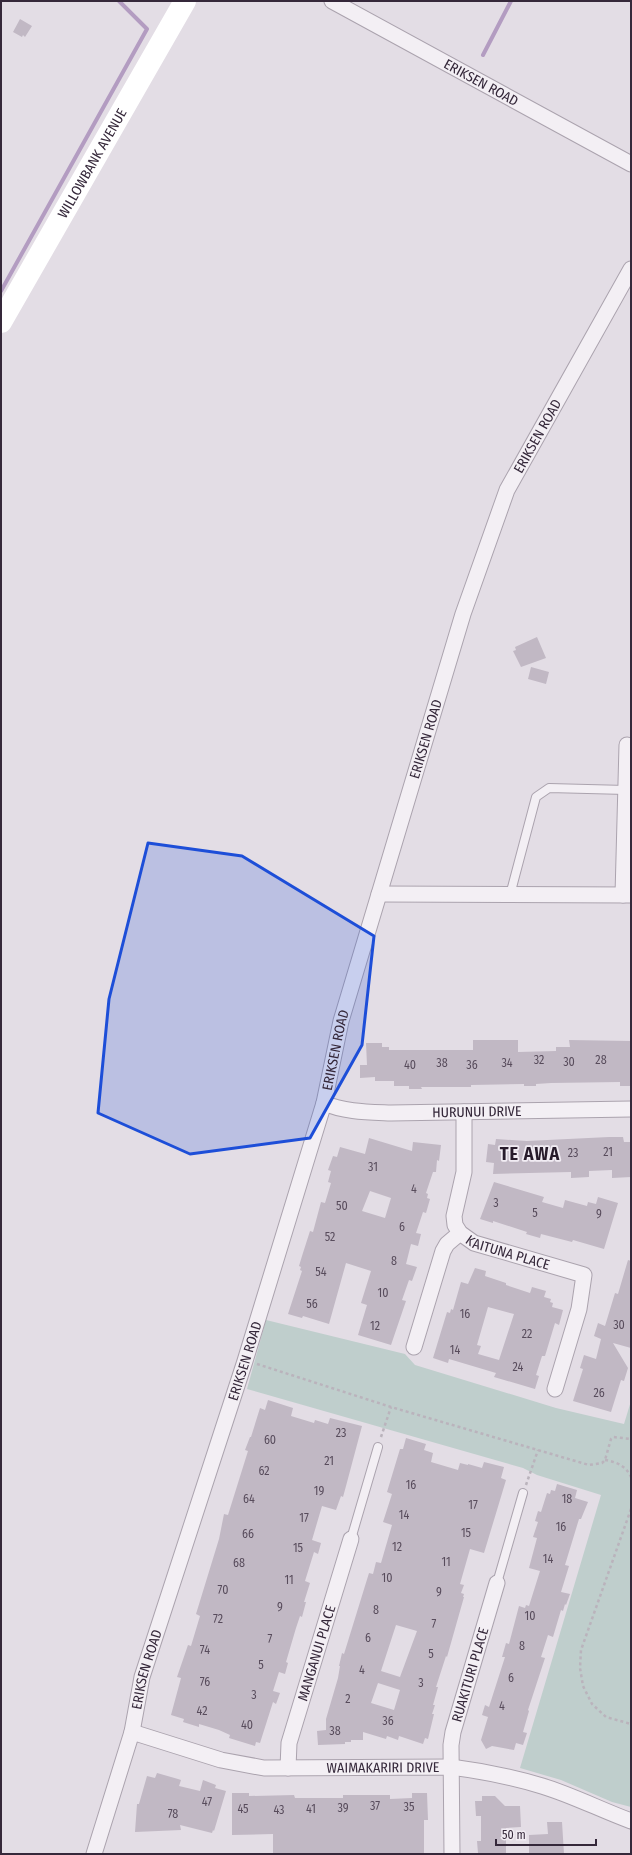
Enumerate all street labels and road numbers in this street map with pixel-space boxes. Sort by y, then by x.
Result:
street label: ERIKSEN ROAD [441,55,521,110]
street label: WILLOWBANK AVENUE [54,105,130,221]
street label: ERIKSEN ROAD [510,396,565,476]
street label: ERIKSEN ROAD [406,697,445,781]
street label: ERIKSEN ROAD [318,1008,352,1092]
street label: HURUNUI DRIVE [432,1102,522,1121]
street label: KAITUNA PLACE [462,1231,552,1273]
street label: ERIKSEN ROAD [224,1319,265,1403]
street label: MANGANUI PLACE [294,1603,339,1703]
street label: RUAKITURI PLACE [448,1625,492,1724]
street label: ERIKSEN ROAD [128,1627,165,1711]
street label: WAIMAKARIRI DRIVE [327,1759,440,1776]

